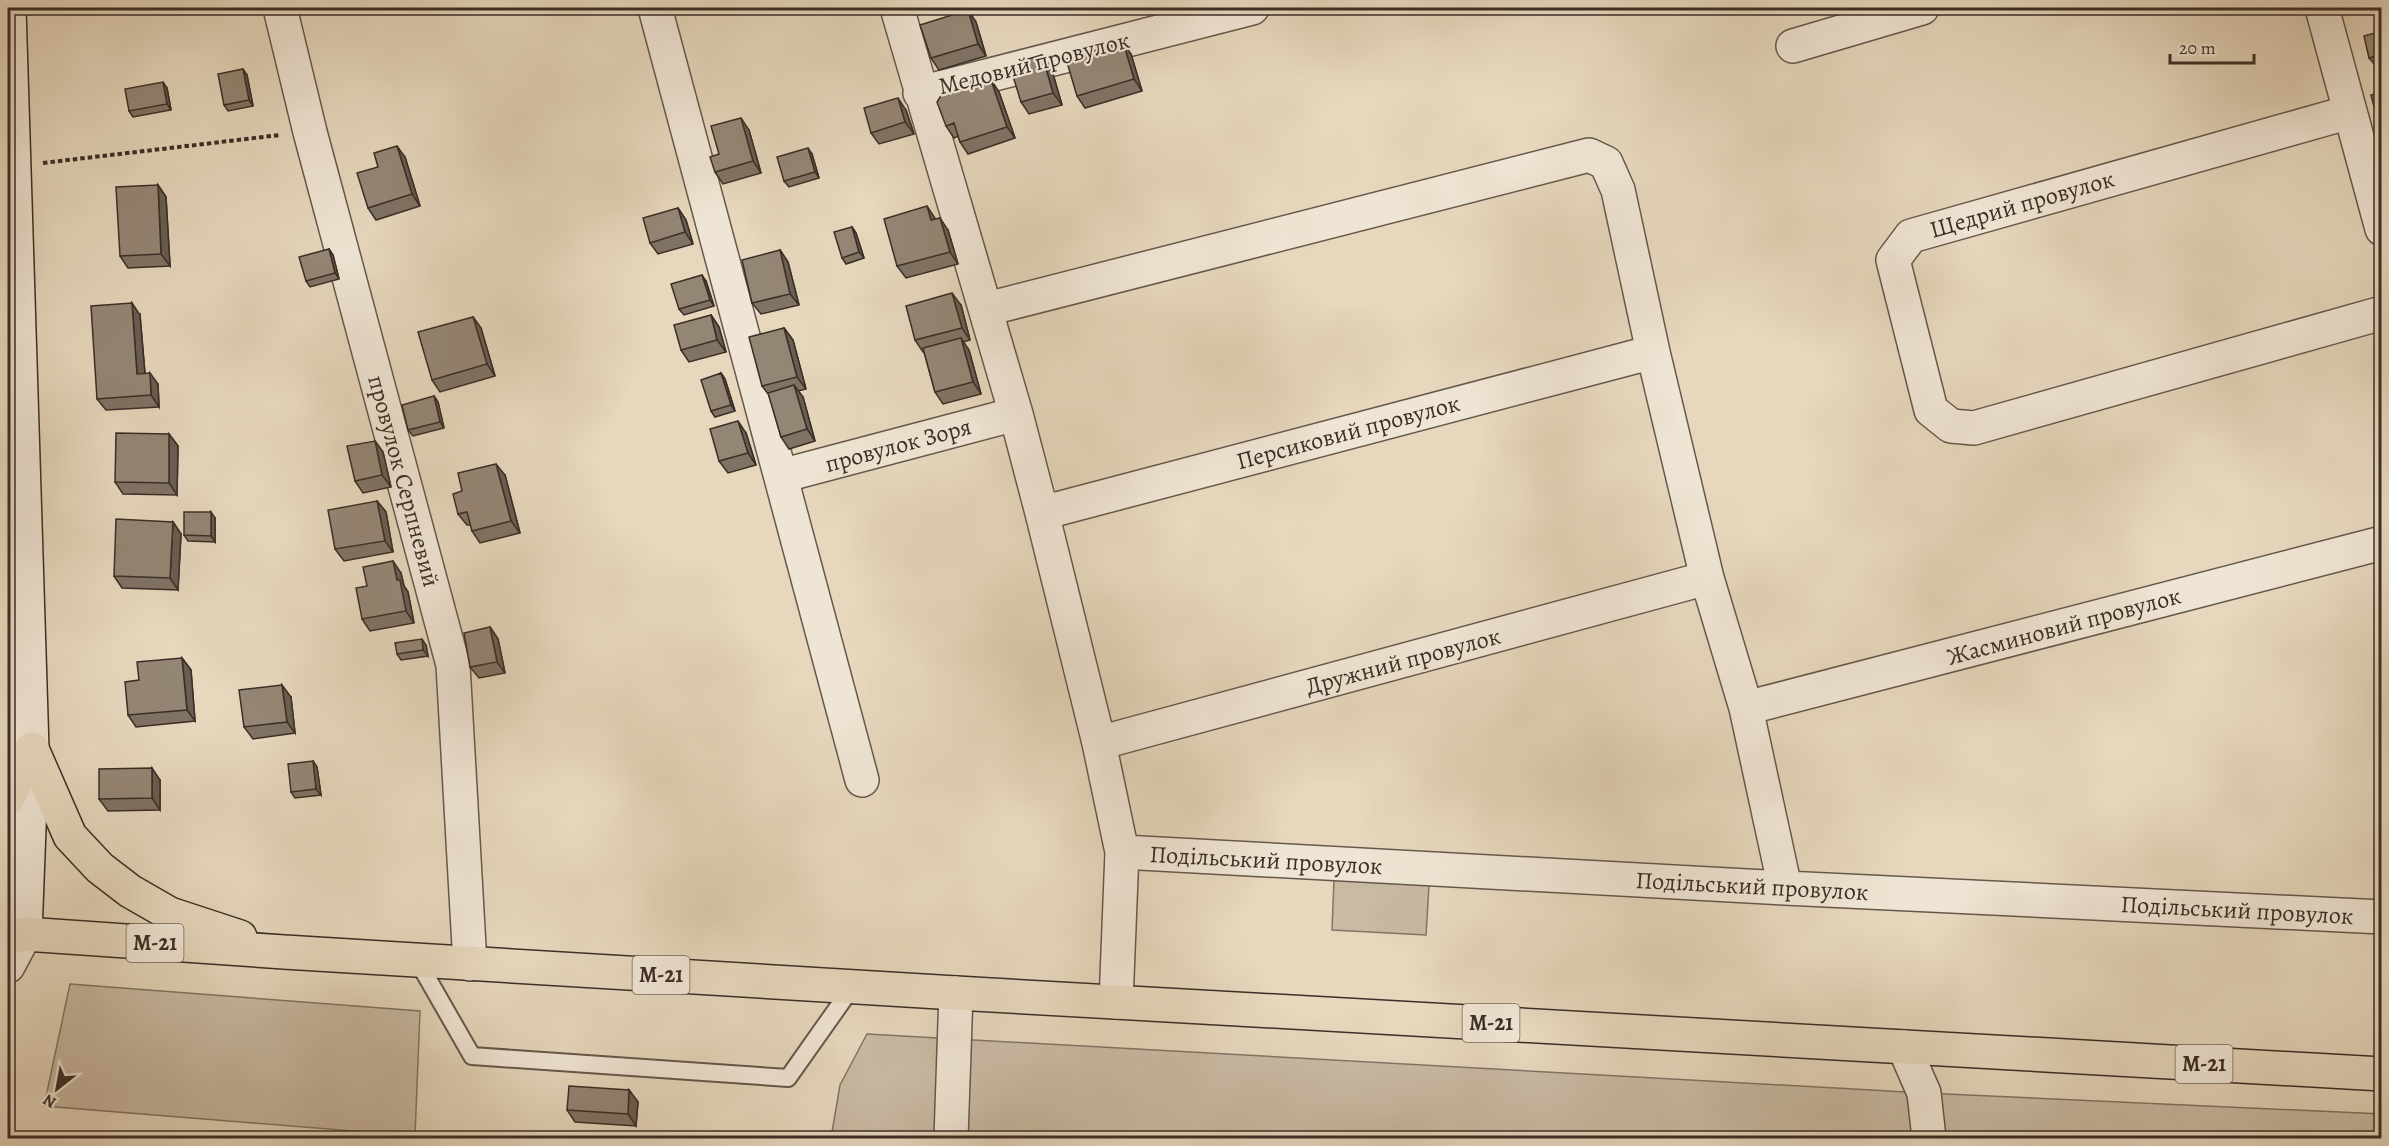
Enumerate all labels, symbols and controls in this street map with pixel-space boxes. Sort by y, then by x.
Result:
street label: Медовий провулок [935,24,1133,102]
scale bar [2170,27,2254,65]
text: 20 m [2179,36,2216,60]
street label: Щедрий провулок [1926,162,2118,246]
street label: провулок Серпневий [360,372,448,590]
street label: Персиковий провулок [1233,387,1463,477]
street label: провулок Зоря [821,410,975,480]
street label: Жасминовий провулок [1944,579,2184,673]
street label: Дружний провулок [1302,620,1504,702]
street label: Подільський провулок [1149,838,1383,882]
street label: Подільський провулок [1635,864,1869,908]
street label: Подільський провулок [2120,888,2354,932]
road number: М-21 [126,924,184,962]
road number: М-21 [632,956,690,994]
road number: М-21 [1462,1004,1520,1042]
road number: М-21 [2176,1045,2232,1083]
north arrow [27,1059,87,1119]
text: N [39,1088,60,1113]

